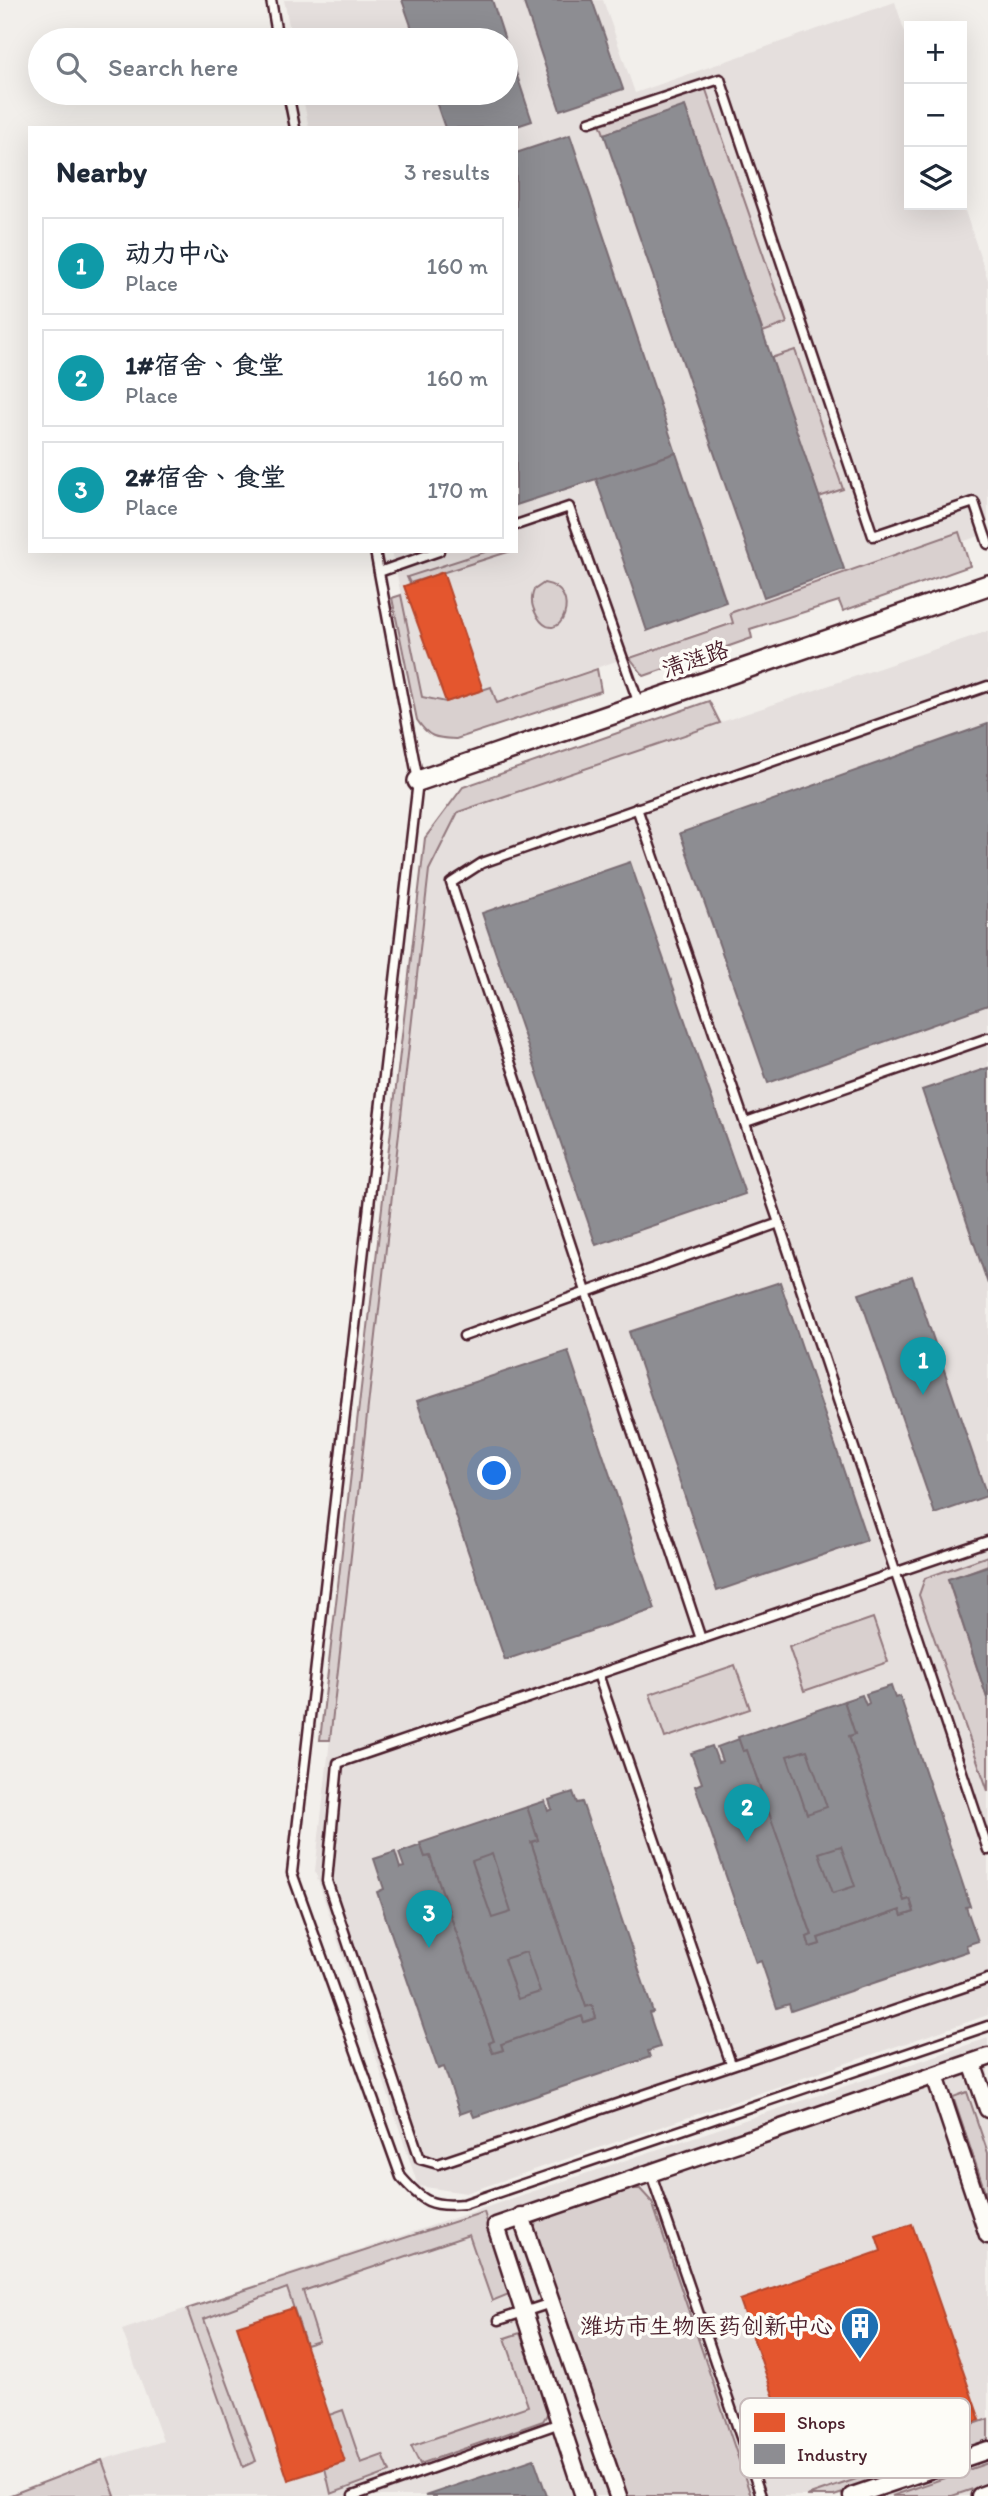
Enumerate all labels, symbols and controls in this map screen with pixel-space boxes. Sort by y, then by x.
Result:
map controls [904,21,967,210]
button: + [904,21,967,84]
search box [28,28,518,105]
icon: search [52,48,90,86]
text: Search here [108,51,238,83]
button: − [904,84,967,147]
button: layers [904,147,967,210]
text: Nearby [56,153,147,190]
text: 3 results [404,158,490,186]
text: 动力中心 [125,237,229,269]
text: 1 [76,252,86,280]
text: 160 m [426,252,488,280]
text: Place [125,269,178,297]
text: 1#宿舍、食堂 [125,349,284,381]
text: 2 [75,364,87,392]
text: 160 m [426,364,488,392]
text: Place [125,381,178,409]
text: 2#宿舍、食堂 [125,461,286,493]
text: 3 [75,476,87,504]
text: 170 m [427,476,488,504]
text: Place [125,493,178,521]
street label: 清涟路 [658,635,732,683]
pin: 1 [900,1337,946,1395]
your location [477,1456,511,1490]
pin: 2 [724,1784,770,1842]
pin: 3 [406,1890,452,1948]
building icon: 潍坊市生物医药创新中心 [839,2305,881,2360]
place label: 潍坊市生物医药创新中心 [580,2312,833,2340]
legend [740,2398,970,2478]
text: Shops [797,2411,846,2434]
text: Industry [797,2443,867,2466]

